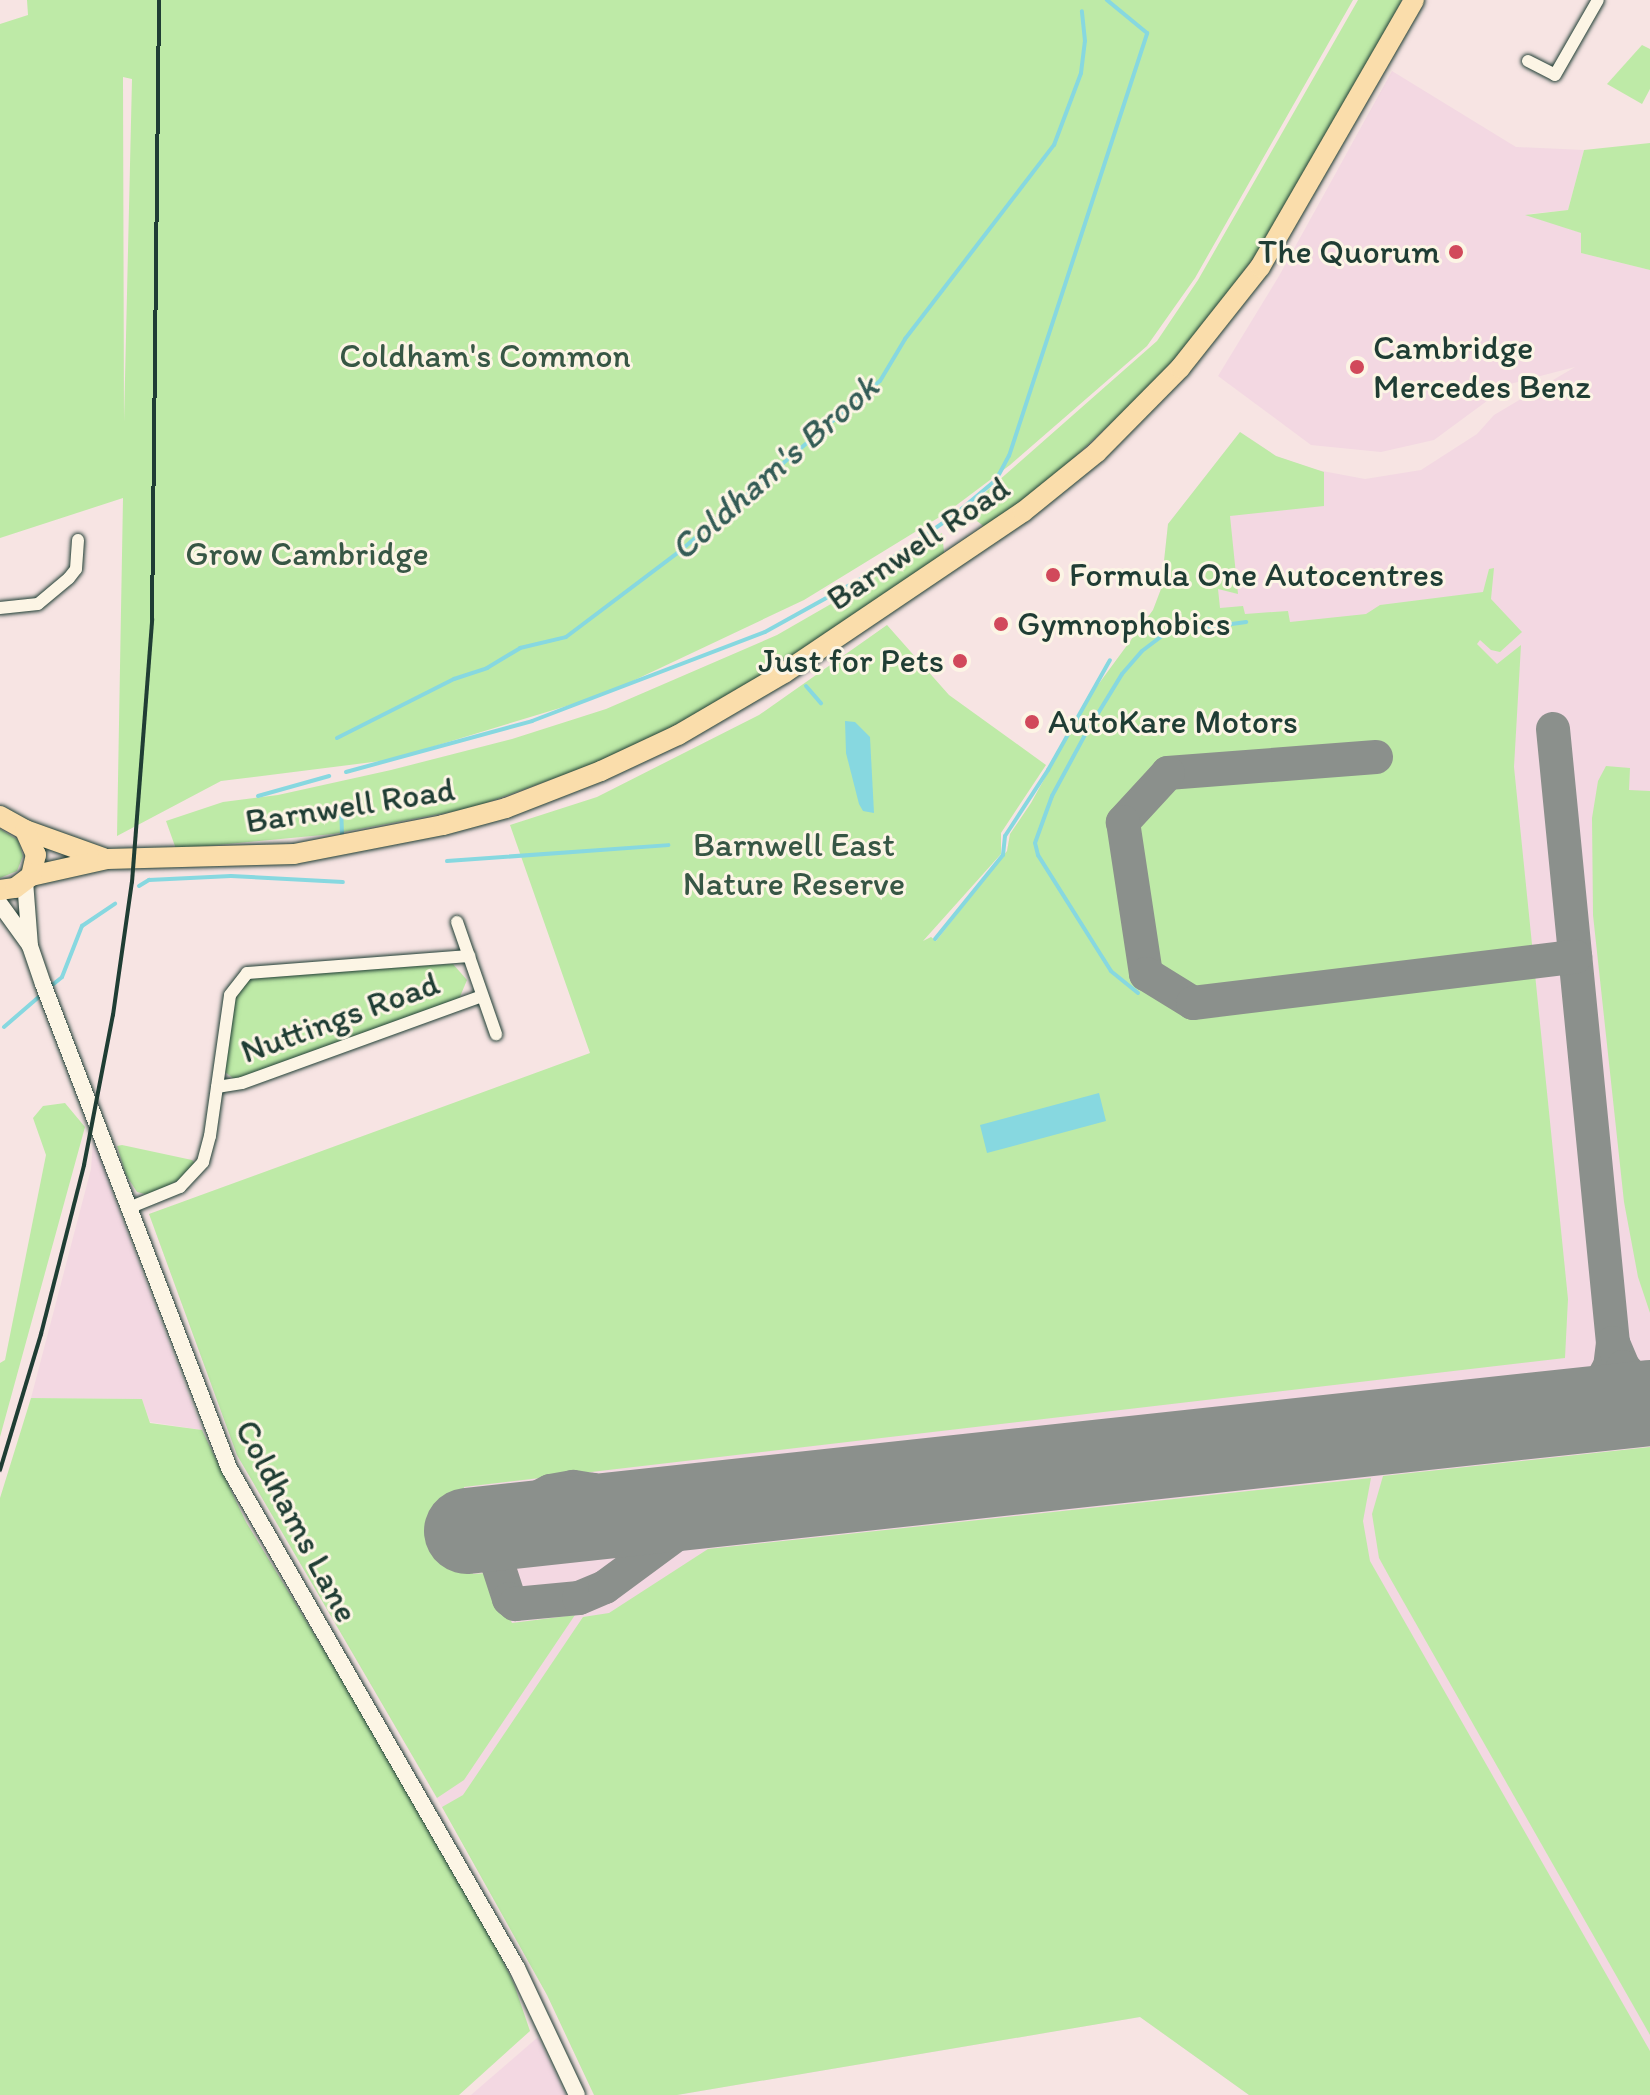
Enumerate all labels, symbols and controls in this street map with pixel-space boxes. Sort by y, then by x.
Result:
place label: The Quorum [1258,232,1440,272]
marker: The Quorum [1447,243,1465,261]
place label: Cambridge Mercedes Benz [1373,327,1592,406]
park label: Coldham's Common [339,336,631,376]
marker: Cambridge Mercedes Benz [1348,358,1366,376]
water label: Coldham's Brook [661,365,887,569]
street label: Barnwell Road [819,467,1017,619]
park label: Grow Cambridge [184,534,430,574]
place label: Formula One Autocentres [1069,555,1443,595]
marker: Formula One Autocentres [1044,566,1062,584]
place label: Gymnophobics [1017,604,1231,644]
marker: Gymnophobics [992,615,1010,633]
place label: Just for Pets [761,641,944,681]
marker: Just for Pets [951,652,969,670]
place label: AutoKare Motors [1048,702,1297,742]
marker: AutoKare Motors [1023,713,1041,731]
street label: Barnwell Road [243,768,457,842]
park label: Barnwell East Nature Reserve [683,824,905,904]
street label: Nuttings Road [236,962,444,1072]
street label: Coldhams Lane [227,1413,367,1629]

